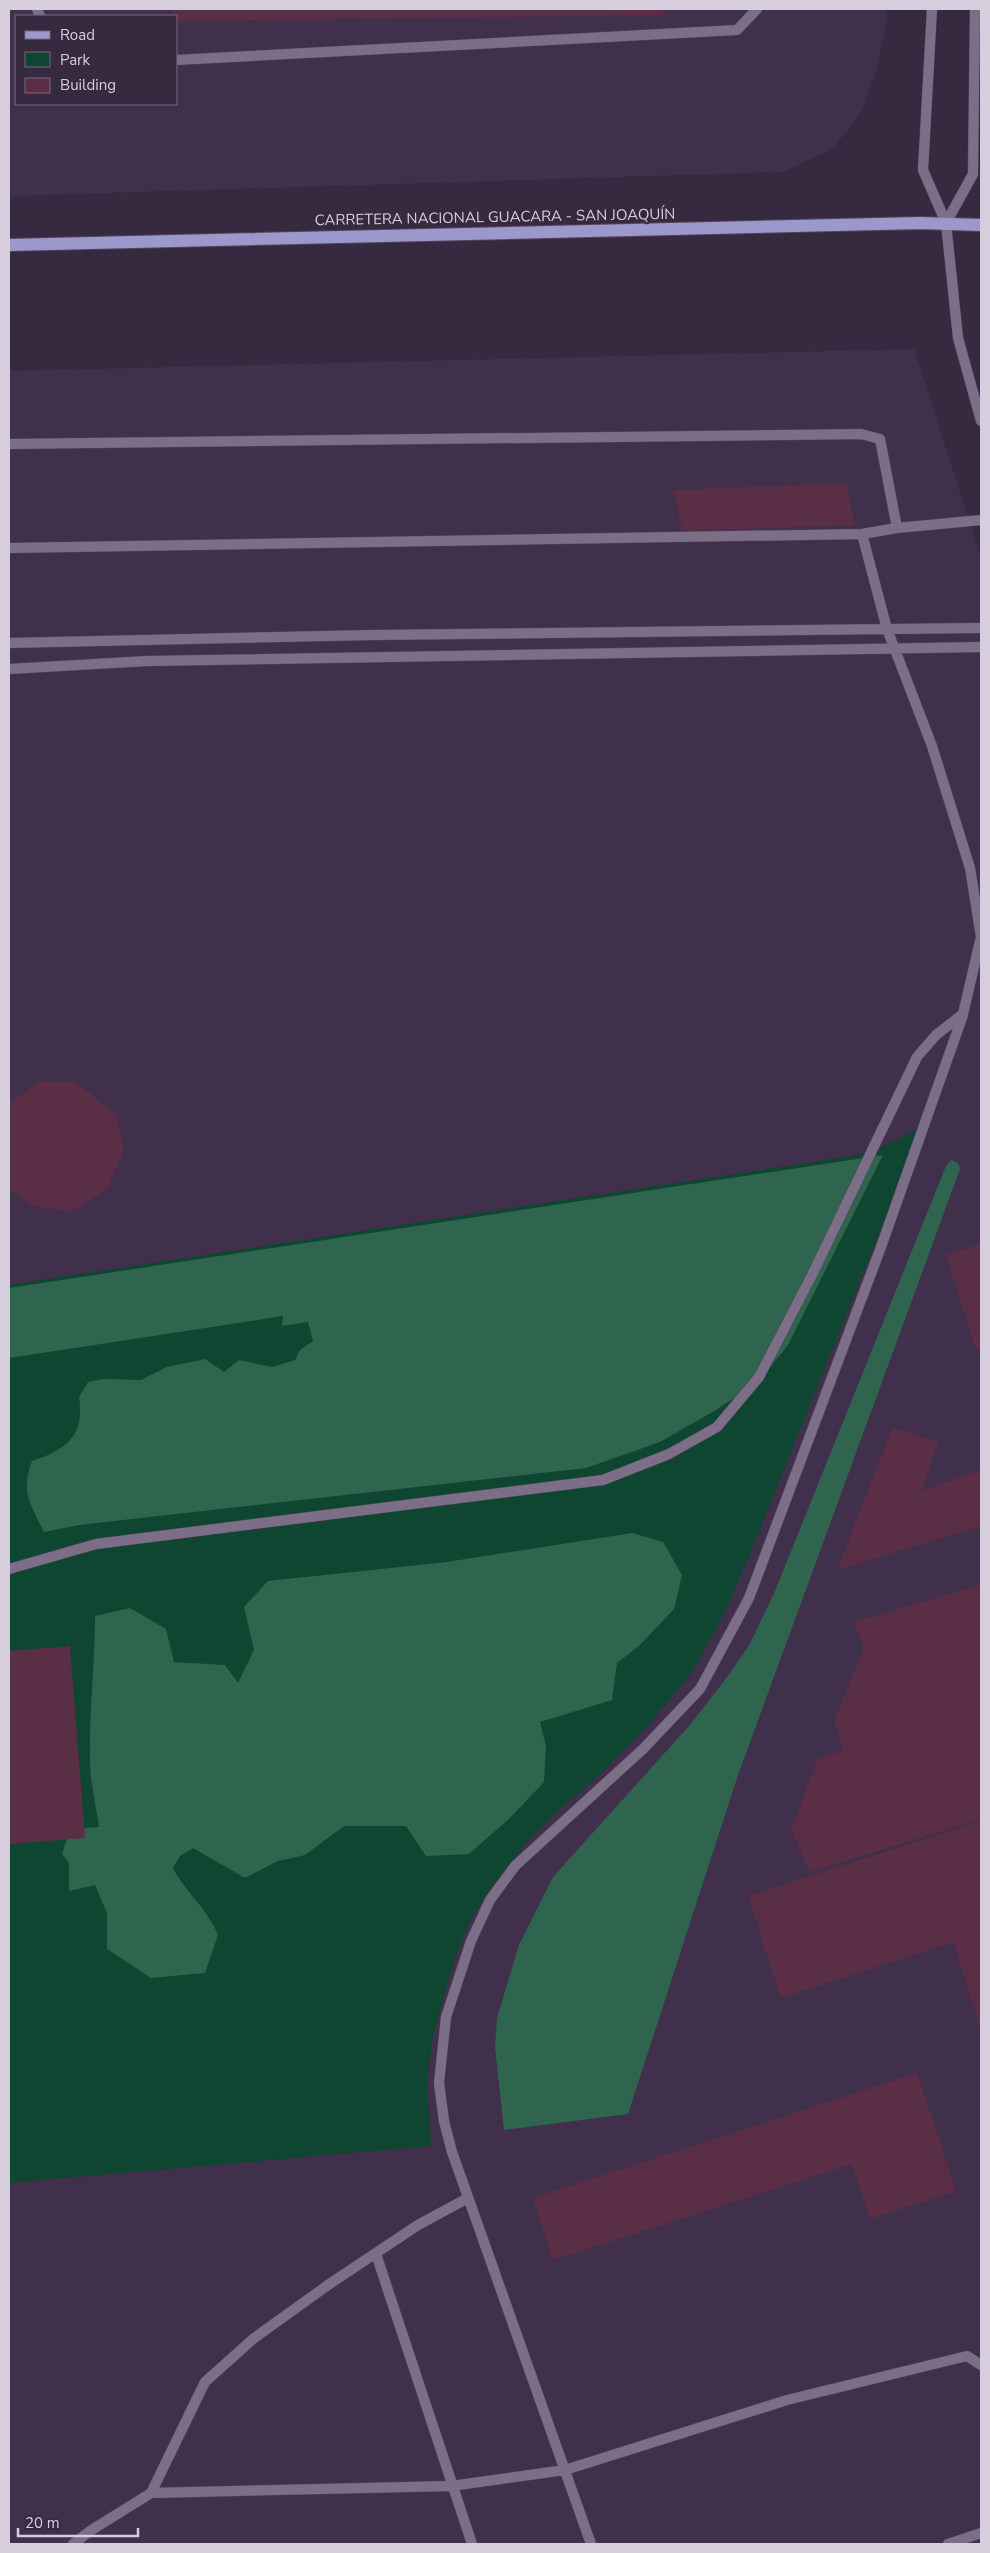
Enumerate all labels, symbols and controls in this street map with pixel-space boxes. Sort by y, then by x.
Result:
legend [15,15,178,105]
text: Road [60,25,95,45]
text: Park [60,50,90,70]
text: Building [60,75,116,95]
street label: CARRETERA NACIONAL GUACARA - SAN JOAQUÍN [315,204,675,230]
scale bar [18,2506,138,2538]
text: 20 m [25,2513,60,2533]

